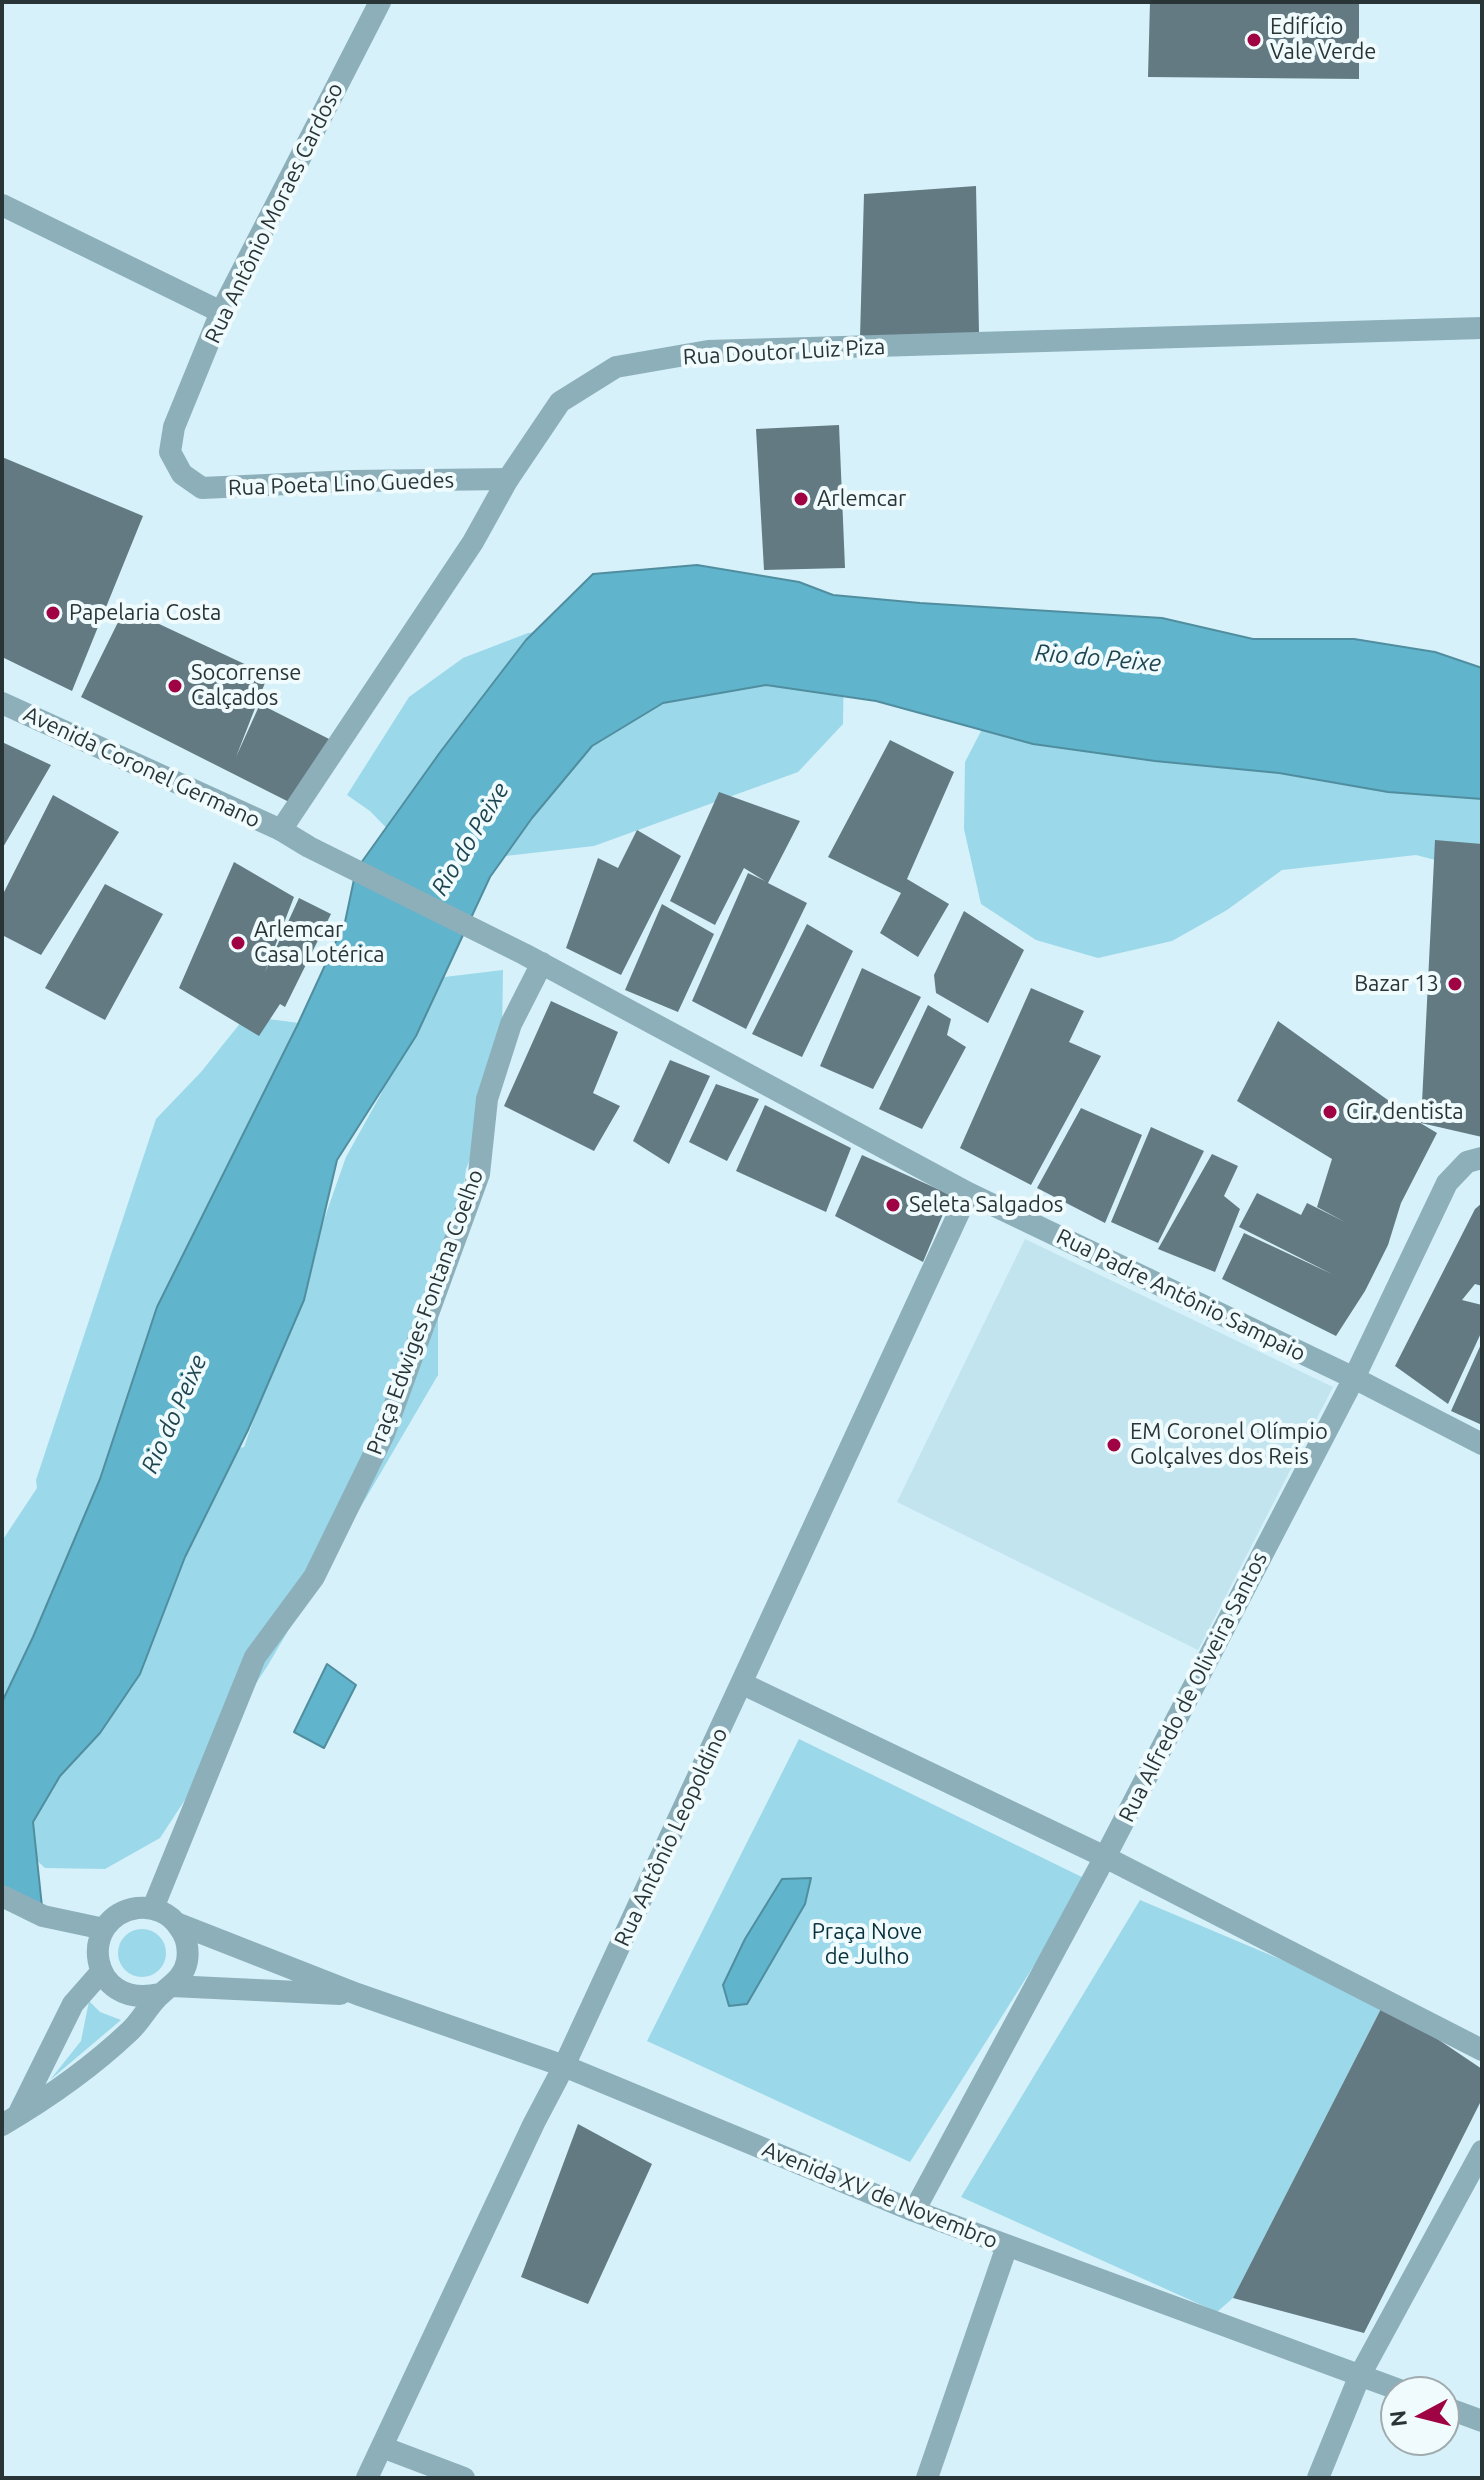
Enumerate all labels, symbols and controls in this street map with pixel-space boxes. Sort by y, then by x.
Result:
place label: Edifício Vale Verde [1270,14,1377,66]
marker: Edifício Vale Verde [1245,31,1263,49]
street label: Rua Antônio Moraes Cardoso [199,79,349,347]
street label: Rua Doutor Luiz Piza [682,334,886,370]
street label: Rua Poeta Lino Guedes [227,467,455,501]
place label: Arlemcar [817,486,906,512]
marker: Arlemcar [792,490,810,508]
place label: Papelaria Costa [69,600,221,626]
marker: Papelaria Costa [44,604,62,622]
water label: Rio do Peixe [1034,638,1162,678]
place label: Socorrense Calçados [191,660,301,712]
marker: Socorrense Calçados [166,677,184,695]
street label: Avenida Coronel Germano [20,701,264,833]
water label: Rio do Peixe [425,777,515,901]
place label: Arlemcar Casa Lotérica [254,917,385,968]
marker: Arlemcar Casa Lotérica [229,934,247,952]
place label: Bazar 13 [1354,971,1439,997]
marker: Bazar 13 [1446,975,1464,993]
place label: Cir. dentista [1346,1099,1464,1125]
marker: Cir. dentista [1321,1103,1339,1121]
street label: Praça Edwiges Fontana Coelho [361,1166,489,1458]
place label: Seleta Salgados [909,1192,1063,1218]
marker: Seleta Salgados [884,1196,902,1214]
street label: Rua Padre Antônio Sampaio [1052,1223,1310,1367]
water label: Rio do Peixe [135,1350,213,1478]
place label: EM Coronel Olímpio Golçalves dos Reis [1130,1419,1328,1470]
marker: EM Coronel Olímpio Golçalves dos Reis [1105,1436,1123,1454]
street label: Rua Alfredo de Oliveira Santos [1113,1547,1273,1827]
street label: Rua Antônio Leopoldino [609,1724,733,1950]
park label: Praça Nove de Julho [812,1919,922,1970]
street label: Avenida XV de Novembro [759,2136,1001,2254]
north arrow [1380,2376,1460,2456]
text: N [1384,2409,1411,2428]

